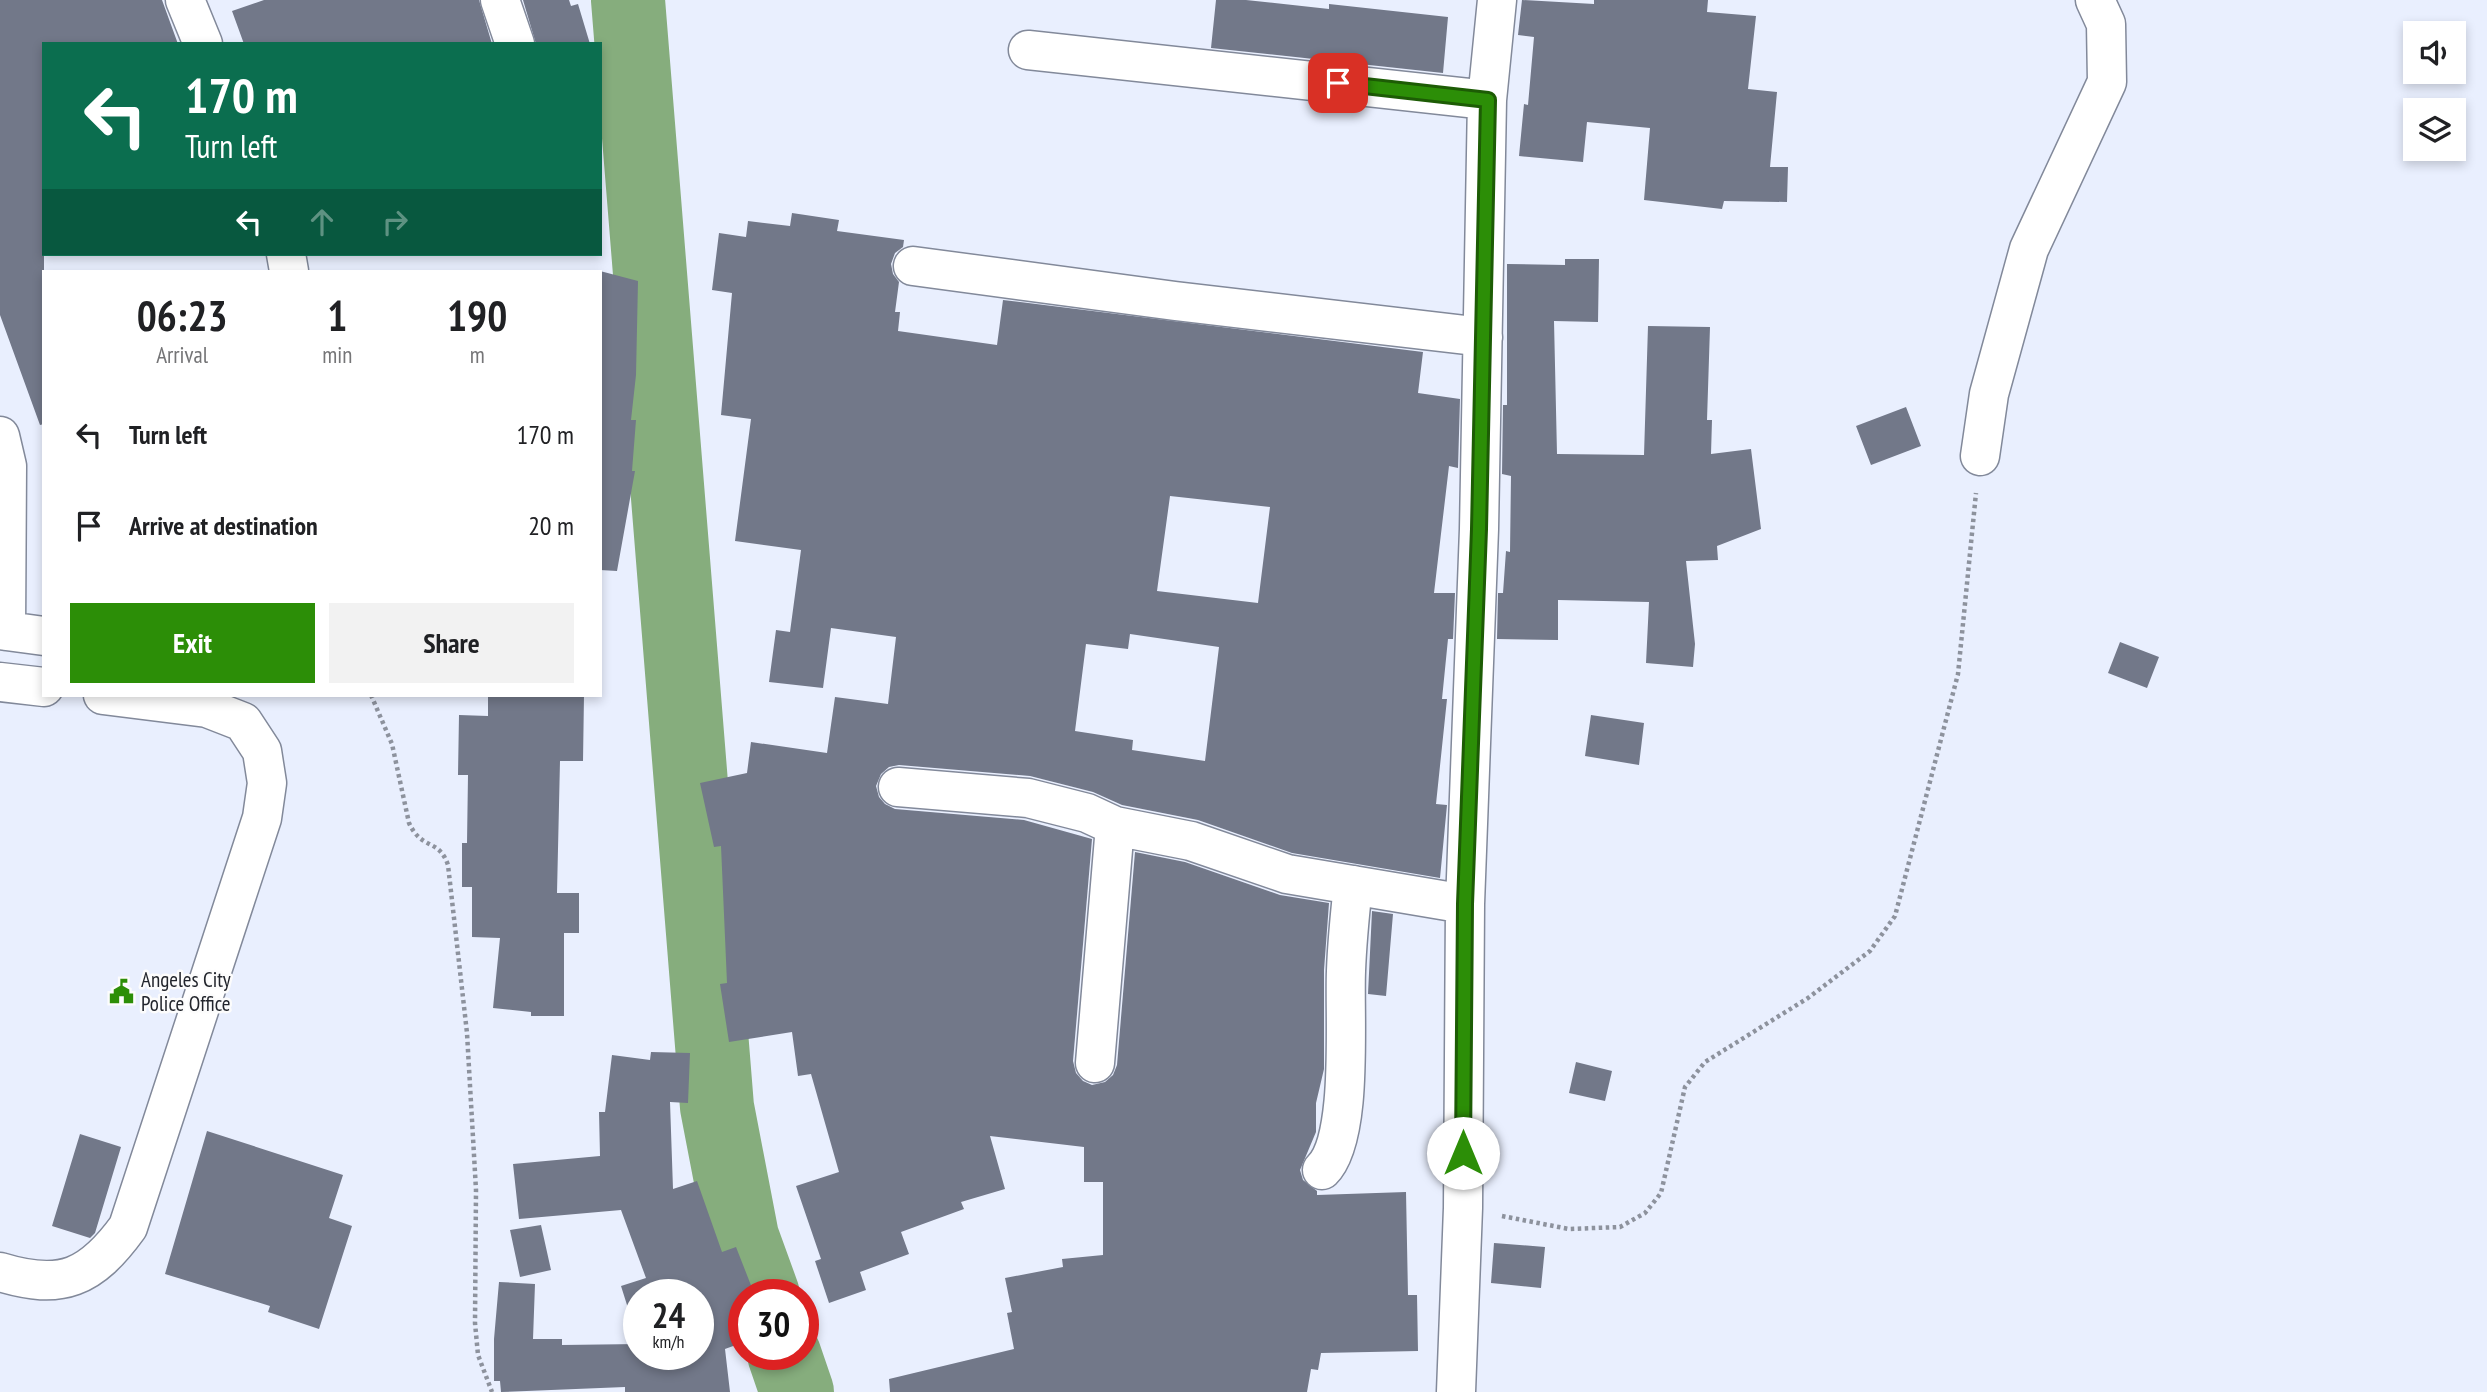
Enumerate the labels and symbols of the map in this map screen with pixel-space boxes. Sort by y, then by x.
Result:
pin [1308,53,1368,113]
place label: Angeles City Police Office [141,966,231,1017]
public building icon: Angeles City Police Office [107,977,135,1005]
position arrow [1426,1116,1500,1190]
speed limit sign: 30 [728,1279,819,1370]

